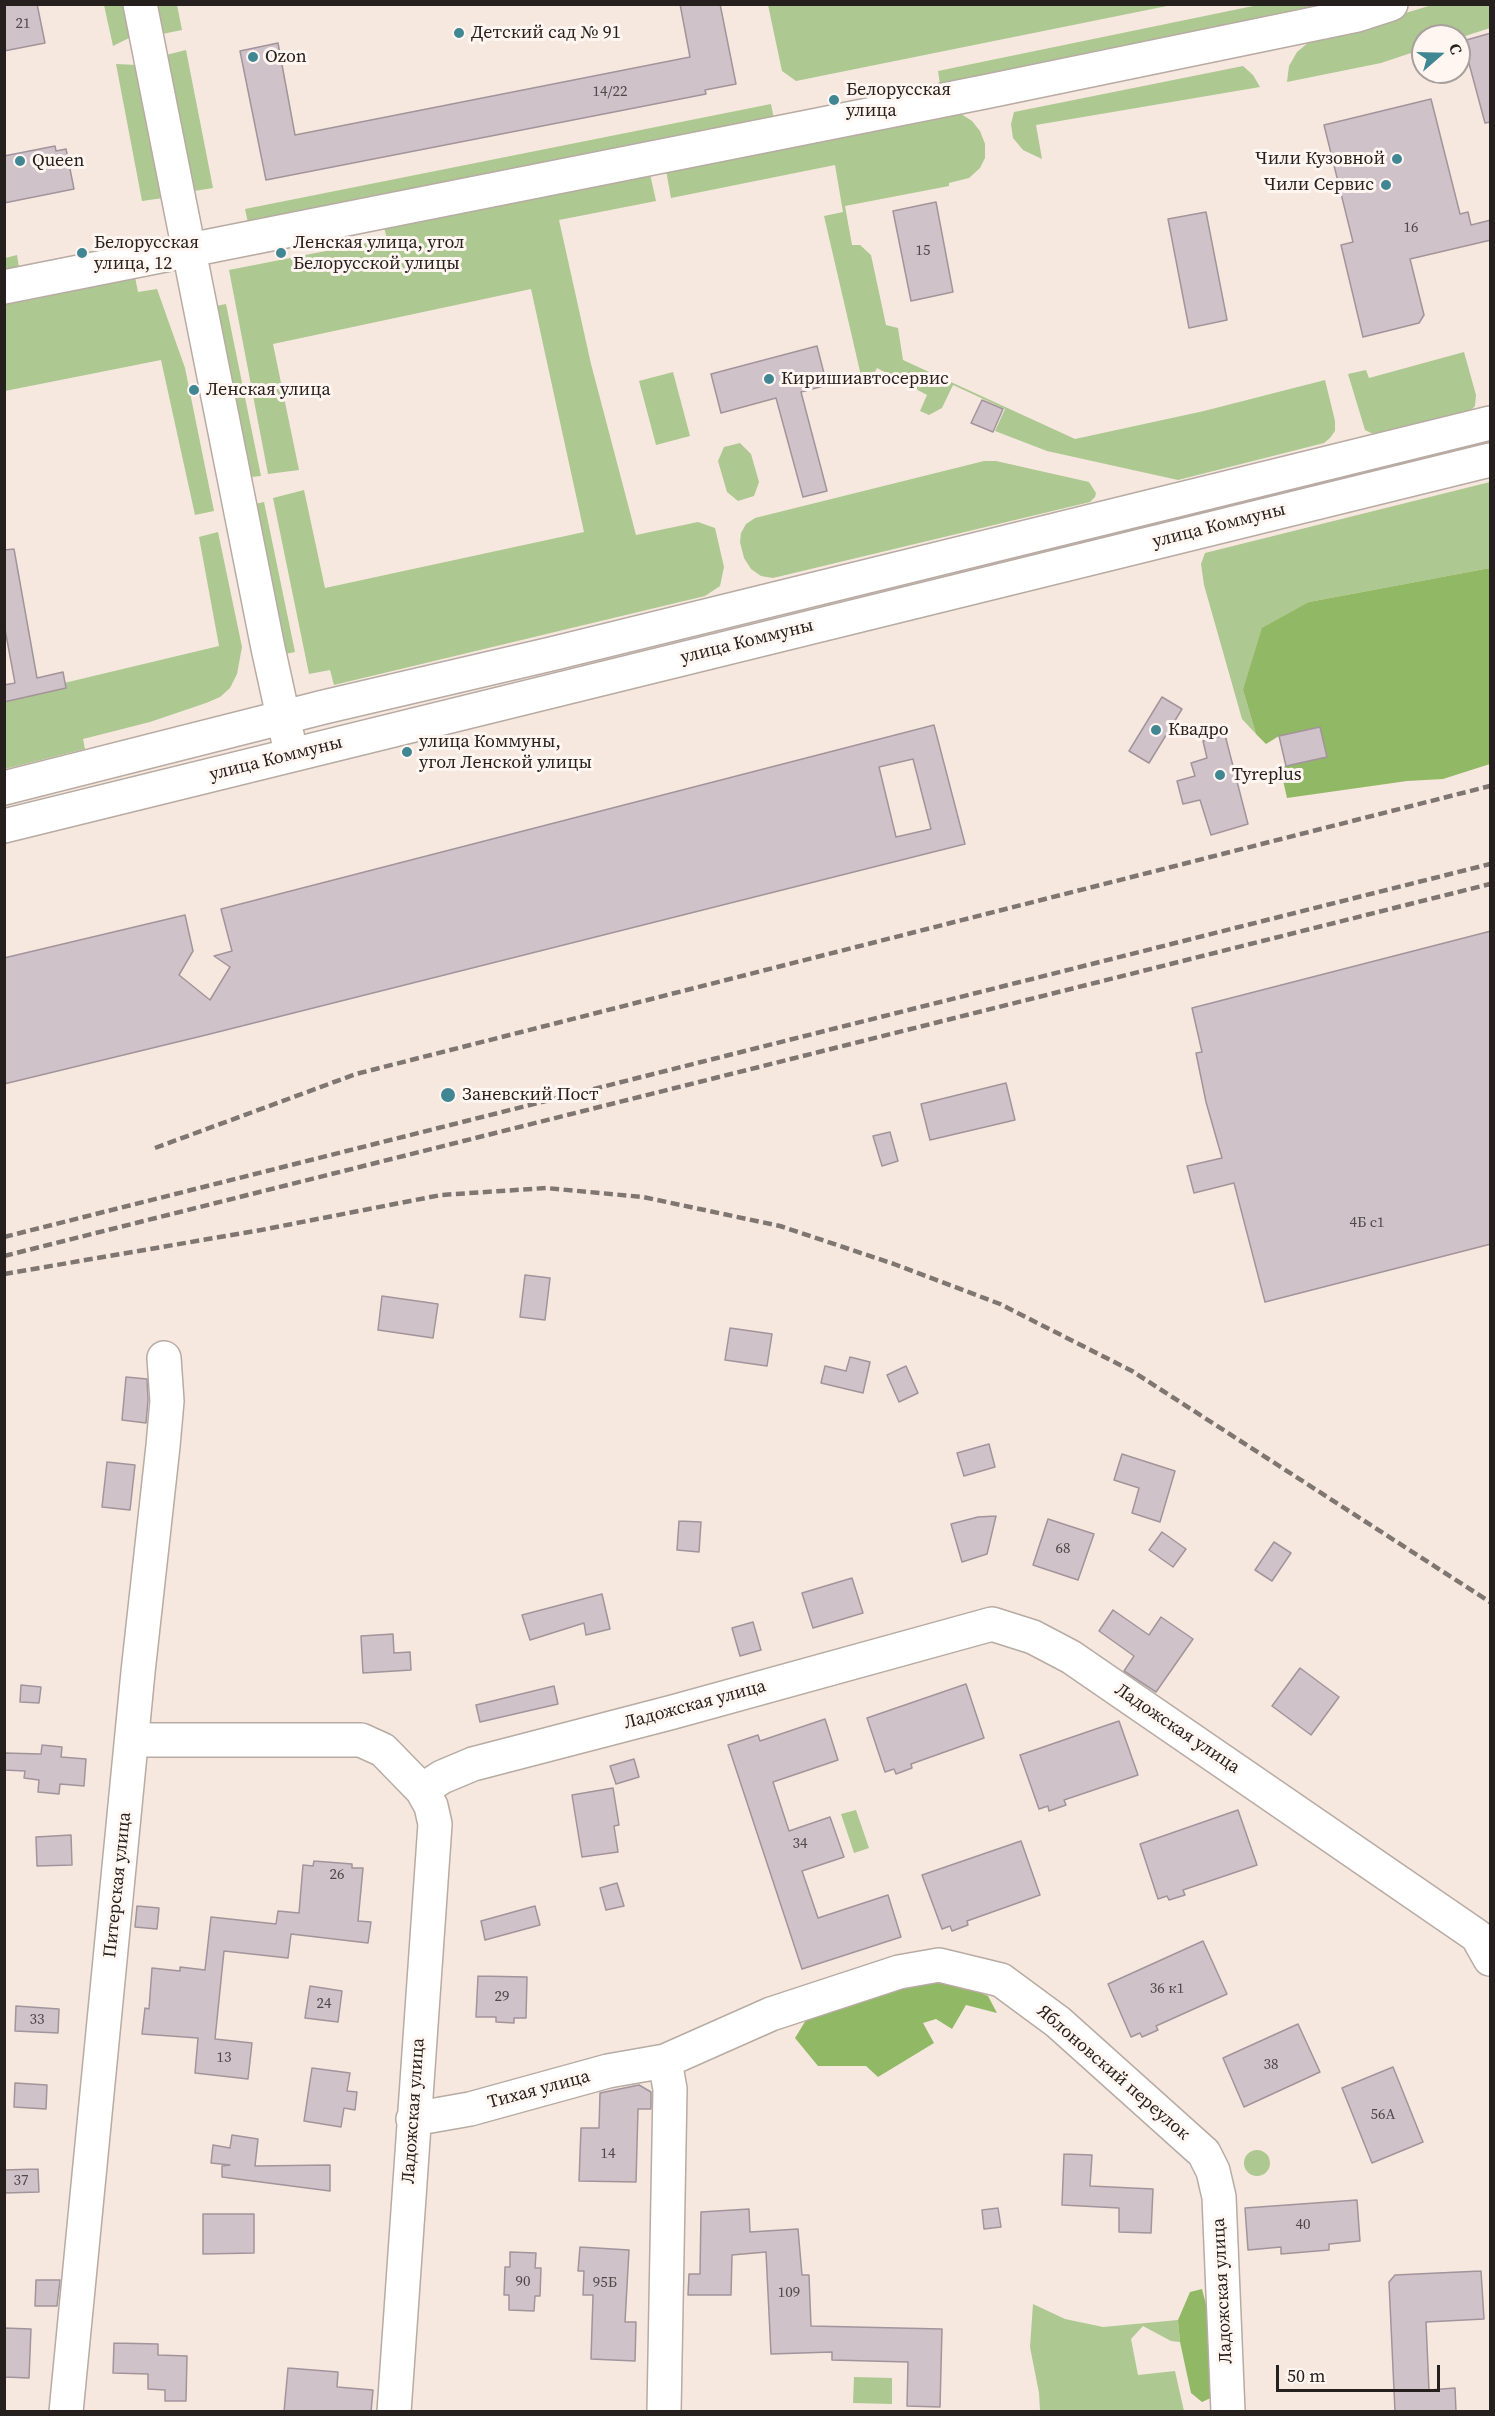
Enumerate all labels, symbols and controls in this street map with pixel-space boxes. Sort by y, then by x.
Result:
house number: 21 [16,15,30,33]
place label: Детский сад № 91 [471,22,621,44]
north arrow [1411,24,1471,84]
marker: Детский сад № 91 [452,26,466,40]
text: С [1444,40,1468,57]
place label: Ozon [265,46,307,68]
marker: Ozon [246,50,260,64]
place label: Белорусская улица [846,79,951,122]
house number: 14/22 [593,83,627,101]
marker: Белорусская улица [827,93,841,107]
place label: Чили Кузовной [1255,148,1385,170]
place label: Queen [32,150,84,172]
marker: Чили Кузовной [1390,152,1404,166]
marker: Queen [13,154,27,168]
place label: Чили Сервис [1263,174,1374,196]
marker: Чили Сервис [1379,178,1393,192]
house number: 16 [1404,219,1418,237]
place label: Белорусская улица, 12 [94,232,199,274]
place label: Ленская улица, угол Белорусской улицы [293,232,464,274]
house number: 15 [916,242,930,260]
marker: Белорусская улица, 12 [75,246,89,260]
marker: Ленская улица, угол Белорусской улицы [274,246,288,260]
place label: Киришиавтосервис [781,368,949,390]
marker: Киришиавтосервис [762,372,776,386]
place label: Ленская улица [206,379,331,401]
marker: Ленская улица [187,383,201,397]
street label: улица Коммуны [1150,499,1288,553]
street label: улица Коммуны [678,615,816,669]
place label: Квадро [1168,719,1229,741]
marker: Квадро [1149,723,1163,737]
place label: улица Коммуны, угол Ленской улицы [419,731,592,774]
street label: улица Коммуны [207,732,345,786]
marker: улица Коммуны, угол Ленской улицы [400,745,414,759]
place label: Tyreplus [1232,764,1302,786]
marker: Tyreplus [1213,768,1227,782]
place label: Заневский Пост [462,1084,599,1106]
marker: Заневский Пост [439,1086,457,1104]
house number: 4Б с1 [1349,1214,1385,1232]
house number: 68 [1056,1540,1070,1558]
street label: Ладожская улица [622,1676,768,1734]
street label: Ладожская улица [1110,1679,1244,1779]
street label: Питерская улица [100,1811,136,1959]
house number: 34 [793,1835,807,1853]
house number: 26 [330,1866,344,1884]
house number: 36 к1 [1150,1980,1184,1998]
house number: 29 [495,1988,509,2006]
house number: 24 [317,1995,331,2013]
street label: Яблоновский переулок [1032,2001,1194,2145]
house number: 33 [30,2011,44,2029]
street label: Ладожская улица [398,2037,430,2185]
house number: 13 [217,2049,231,2067]
house number: 38 [1264,2056,1278,2074]
street label: Тихая улица [486,2066,592,2114]
house number: 56А [1371,2106,1395,2124]
house number: 14 [601,2145,615,2163]
house number: 37 [14,2172,28,2190]
house number: 40 [1296,2216,1310,2234]
street label: Ладожская улица [1208,2217,1238,2365]
house number: 90 [516,2273,530,2291]
house number: 95Б [593,2274,617,2292]
house number: 109 [778,2284,800,2302]
scale bar [1279,2353,1442,2391]
text: 50 m [1287,2363,1325,2388]

